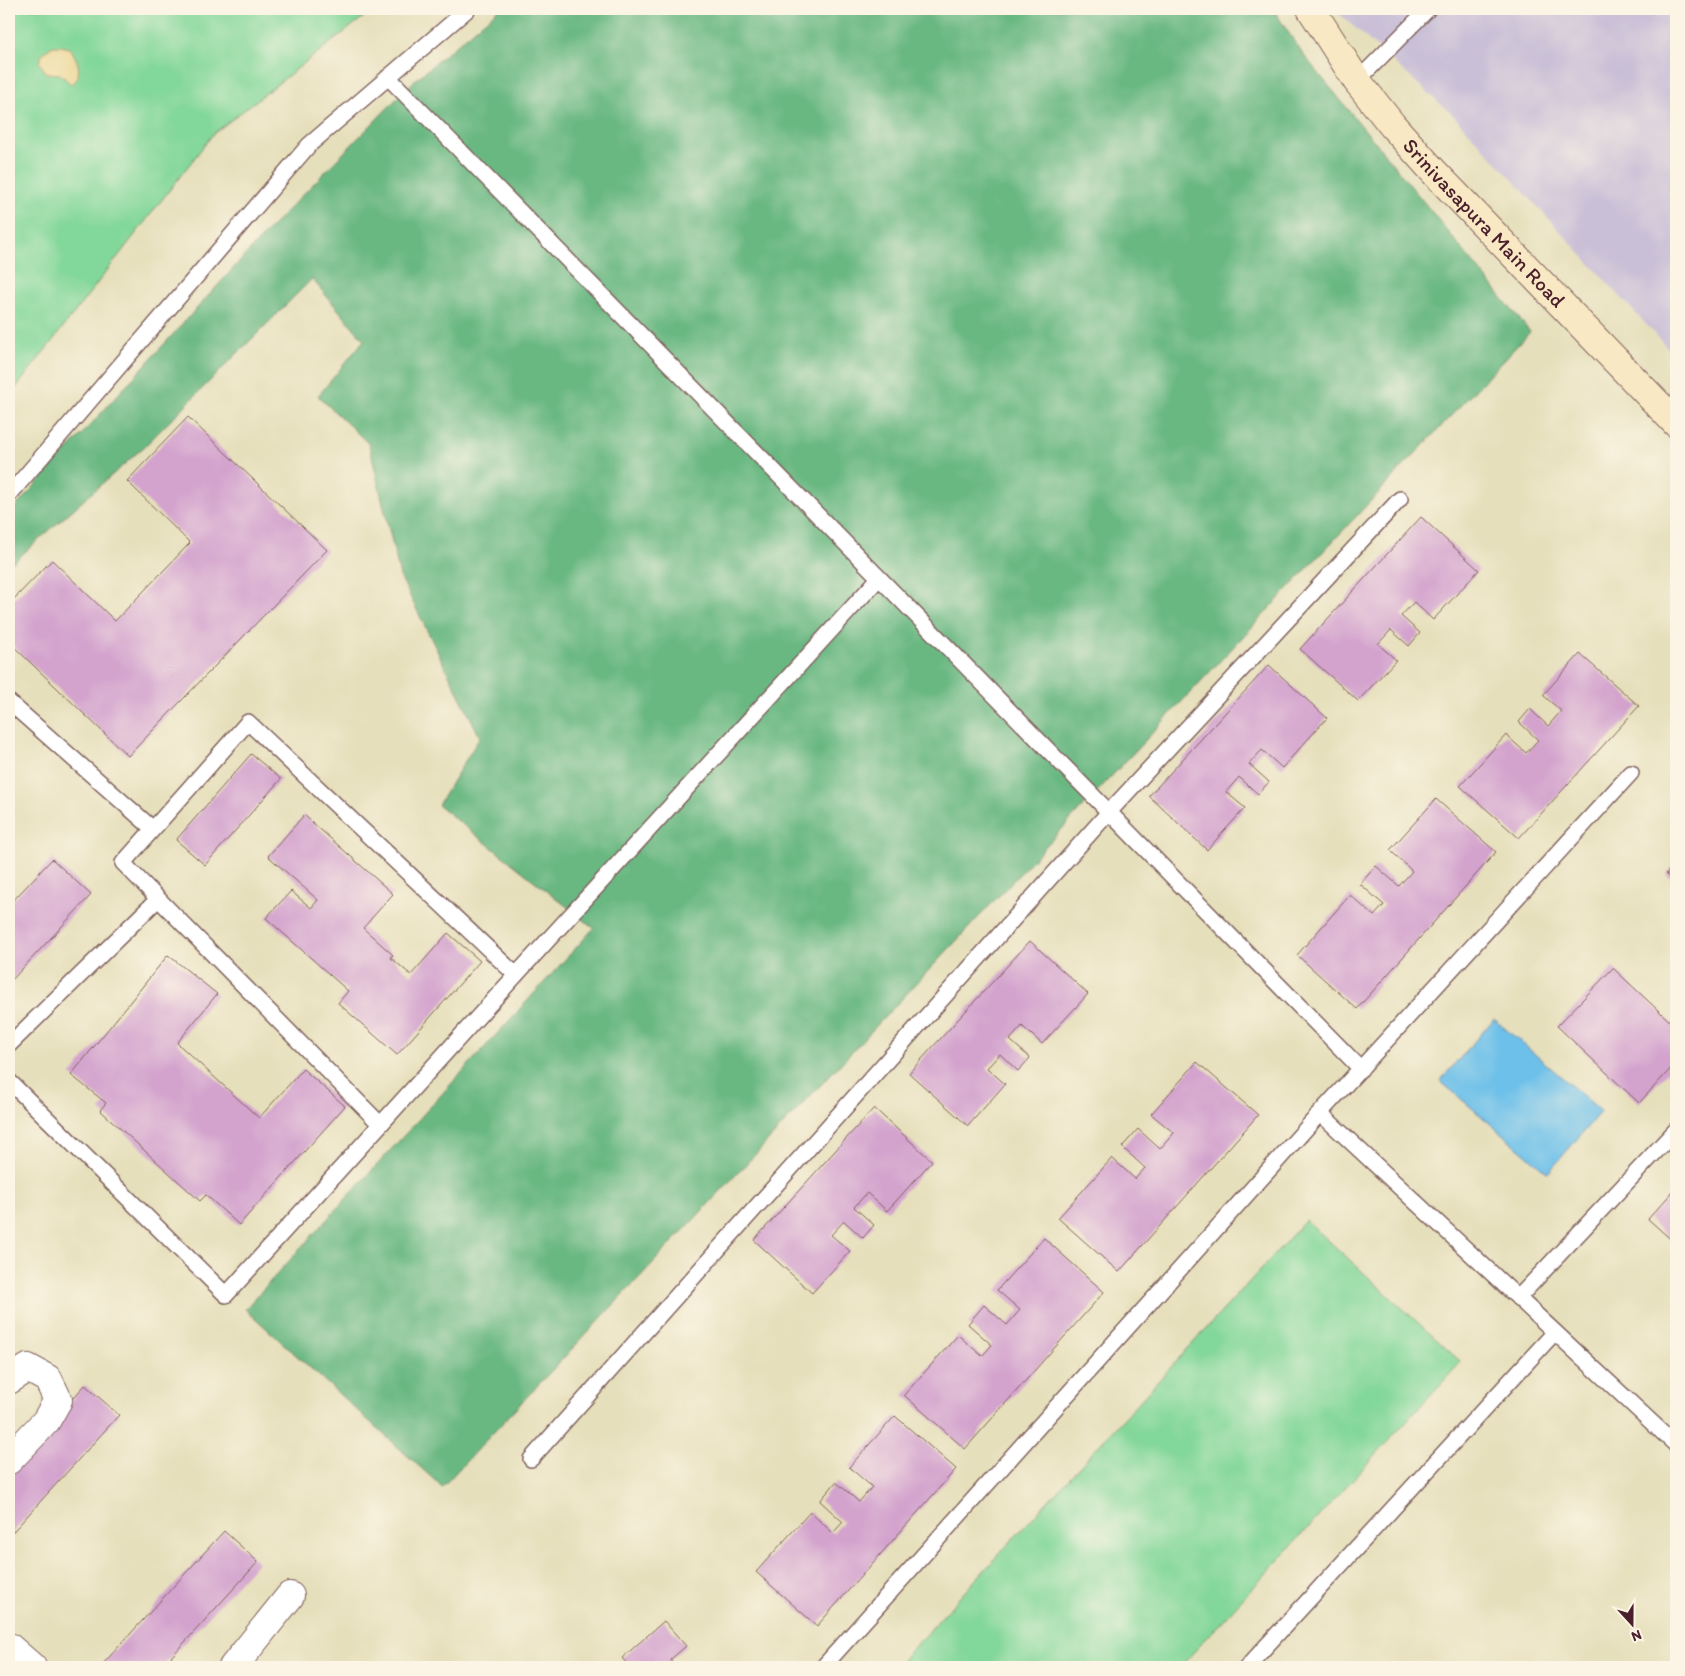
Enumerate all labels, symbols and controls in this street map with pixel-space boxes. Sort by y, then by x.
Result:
street label: Srinivasapura Main Road [1398,133,1571,312]
north arrow [1608,1598,1658,1648]
text: N [1629,1626,1644,1645]

